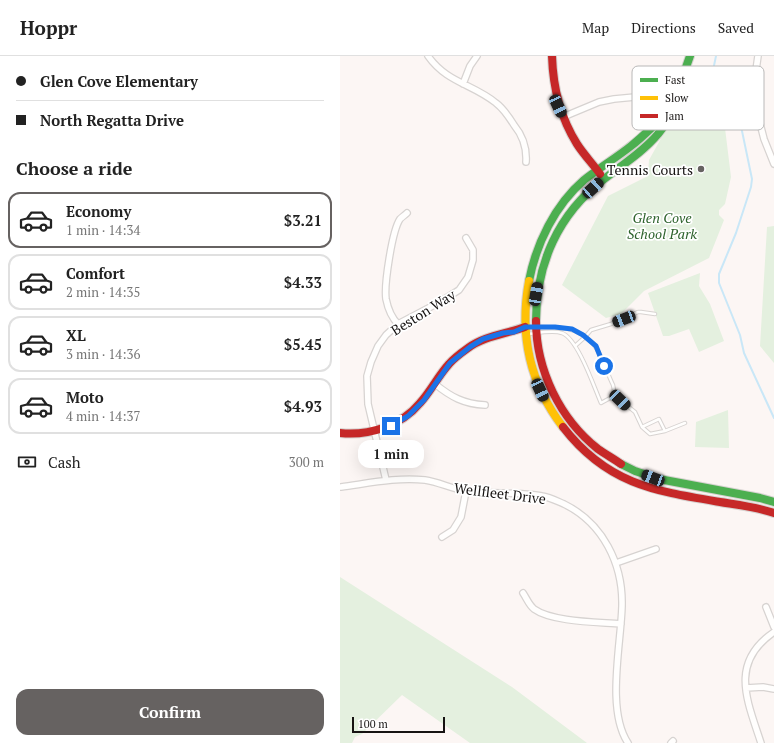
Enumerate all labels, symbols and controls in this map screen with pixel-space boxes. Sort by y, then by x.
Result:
text: Hoppr [20,15,77,40]
text: Map [582,18,609,37]
text: Directions [631,18,696,37]
text: Saved [718,18,754,37]
legend [632,66,764,130]
text: Glen Cove Elementary [40,71,198,91]
text: Fast [665,73,685,87]
text: Slow [665,91,689,105]
car [547,93,569,119]
text: Jam [665,109,684,123]
text: North Regatta Drive [40,110,184,130]
text: Choose a ride [16,156,132,180]
place label: Tennis Courts [607,160,693,179]
marker: Tennis Courts [696,164,706,174]
car [580,176,606,200]
text: Economy [66,201,131,221]
icon: car [18,202,54,238]
park label: Glen Cove School Park [627,208,697,243]
text: $3.21 [284,210,322,230]
text: 1 min · 14:34 [66,221,140,239]
text: Comfort [66,263,125,283]
icon: car [18,264,54,300]
text: $4.33 [284,272,322,292]
car [528,281,544,307]
text: 2 min · 14:35 [66,283,140,301]
street label: Beston Way [387,284,460,339]
car [611,309,637,329]
text: XL [66,325,86,345]
icon: car [18,326,54,362]
text: $5.45 [284,334,322,354]
text: 3 min · 14:36 [66,345,140,363]
route start [595,357,613,375]
car [529,377,551,403]
text: Moto [66,387,104,407]
car [607,387,633,413]
icon: car [18,388,54,424]
text: $4.93 [284,396,322,416]
text: 4 min · 14:37 [66,407,140,425]
route end [382,417,400,435]
callout: 1 min [358,440,424,468]
text: 1 min [373,445,409,463]
icon: cash [16,451,38,473]
text: Cash [48,452,81,472]
text: 300 m [289,453,324,471]
car [640,468,666,488]
street label: Wellfleet Drive [453,478,547,508]
button: Confirm [16,689,324,735]
scale bar [352,715,445,734]
text: 100 m [358,717,388,731]

